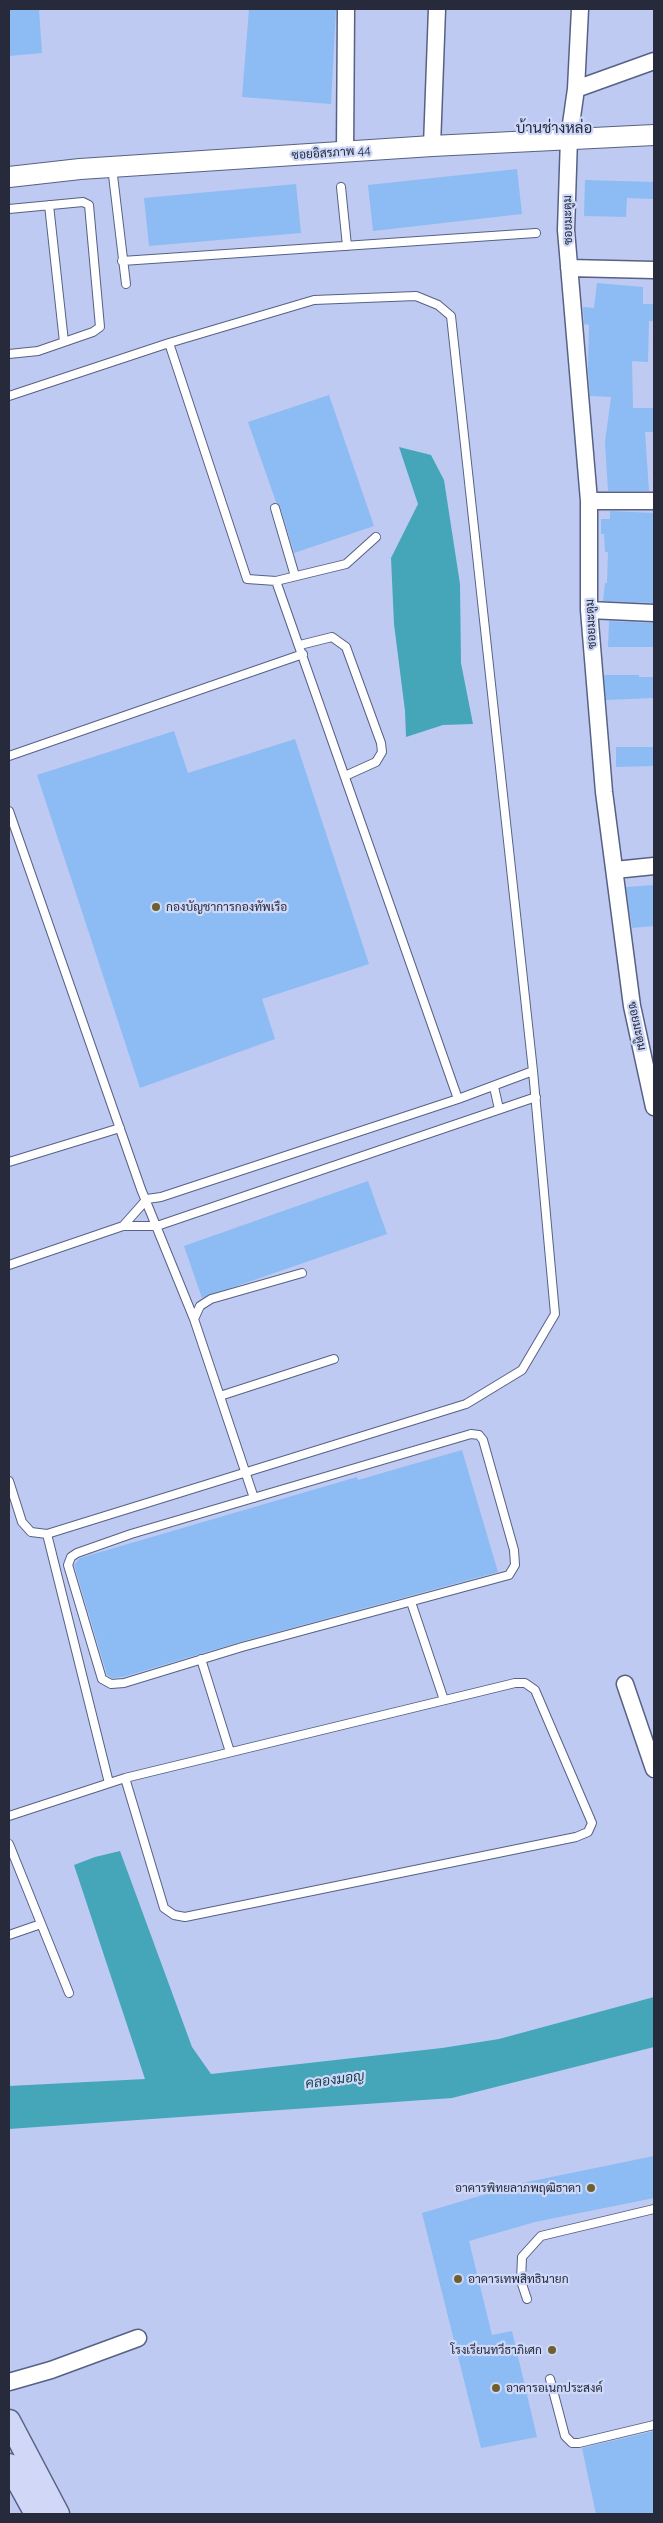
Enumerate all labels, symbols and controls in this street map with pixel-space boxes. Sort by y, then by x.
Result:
district label: บ้านช่างหล่อ [516,119,592,137]
street label: ซอยอิสรภาพ 44 [291,143,371,163]
street label: ซอยมะตูม [560,195,576,245]
street label: ซอยมะตูม [583,599,599,649]
place label: กองบัญชาการกองทัพเรือ [166,900,287,914]
marker: กองบัญชาการกองทัพเรือ [150,901,162,913]
street label: ซอยมะตูม [625,1000,649,1052]
water label: คลองมอญ [304,2068,366,2092]
place label: อาคารพิทยลาภพฤฒิธาดา [455,2181,581,2195]
marker: อาคารพิทยลาภพฤฒิธาดา [585,2182,597,2194]
place label: อาคารเทพสิทธินายก [468,2272,569,2286]
marker: อาคารเทพสิทธินายก [452,2273,464,2285]
place label: โรงเรียนทวีธาภิเศก [451,2343,542,2357]
marker: โรงเรียนทวีธาภิเศก [546,2344,558,2356]
place label: อาคารอเนกประสงค์ [506,2381,603,2395]
marker: อาคารอเนกประสงค์ [490,2382,502,2394]

